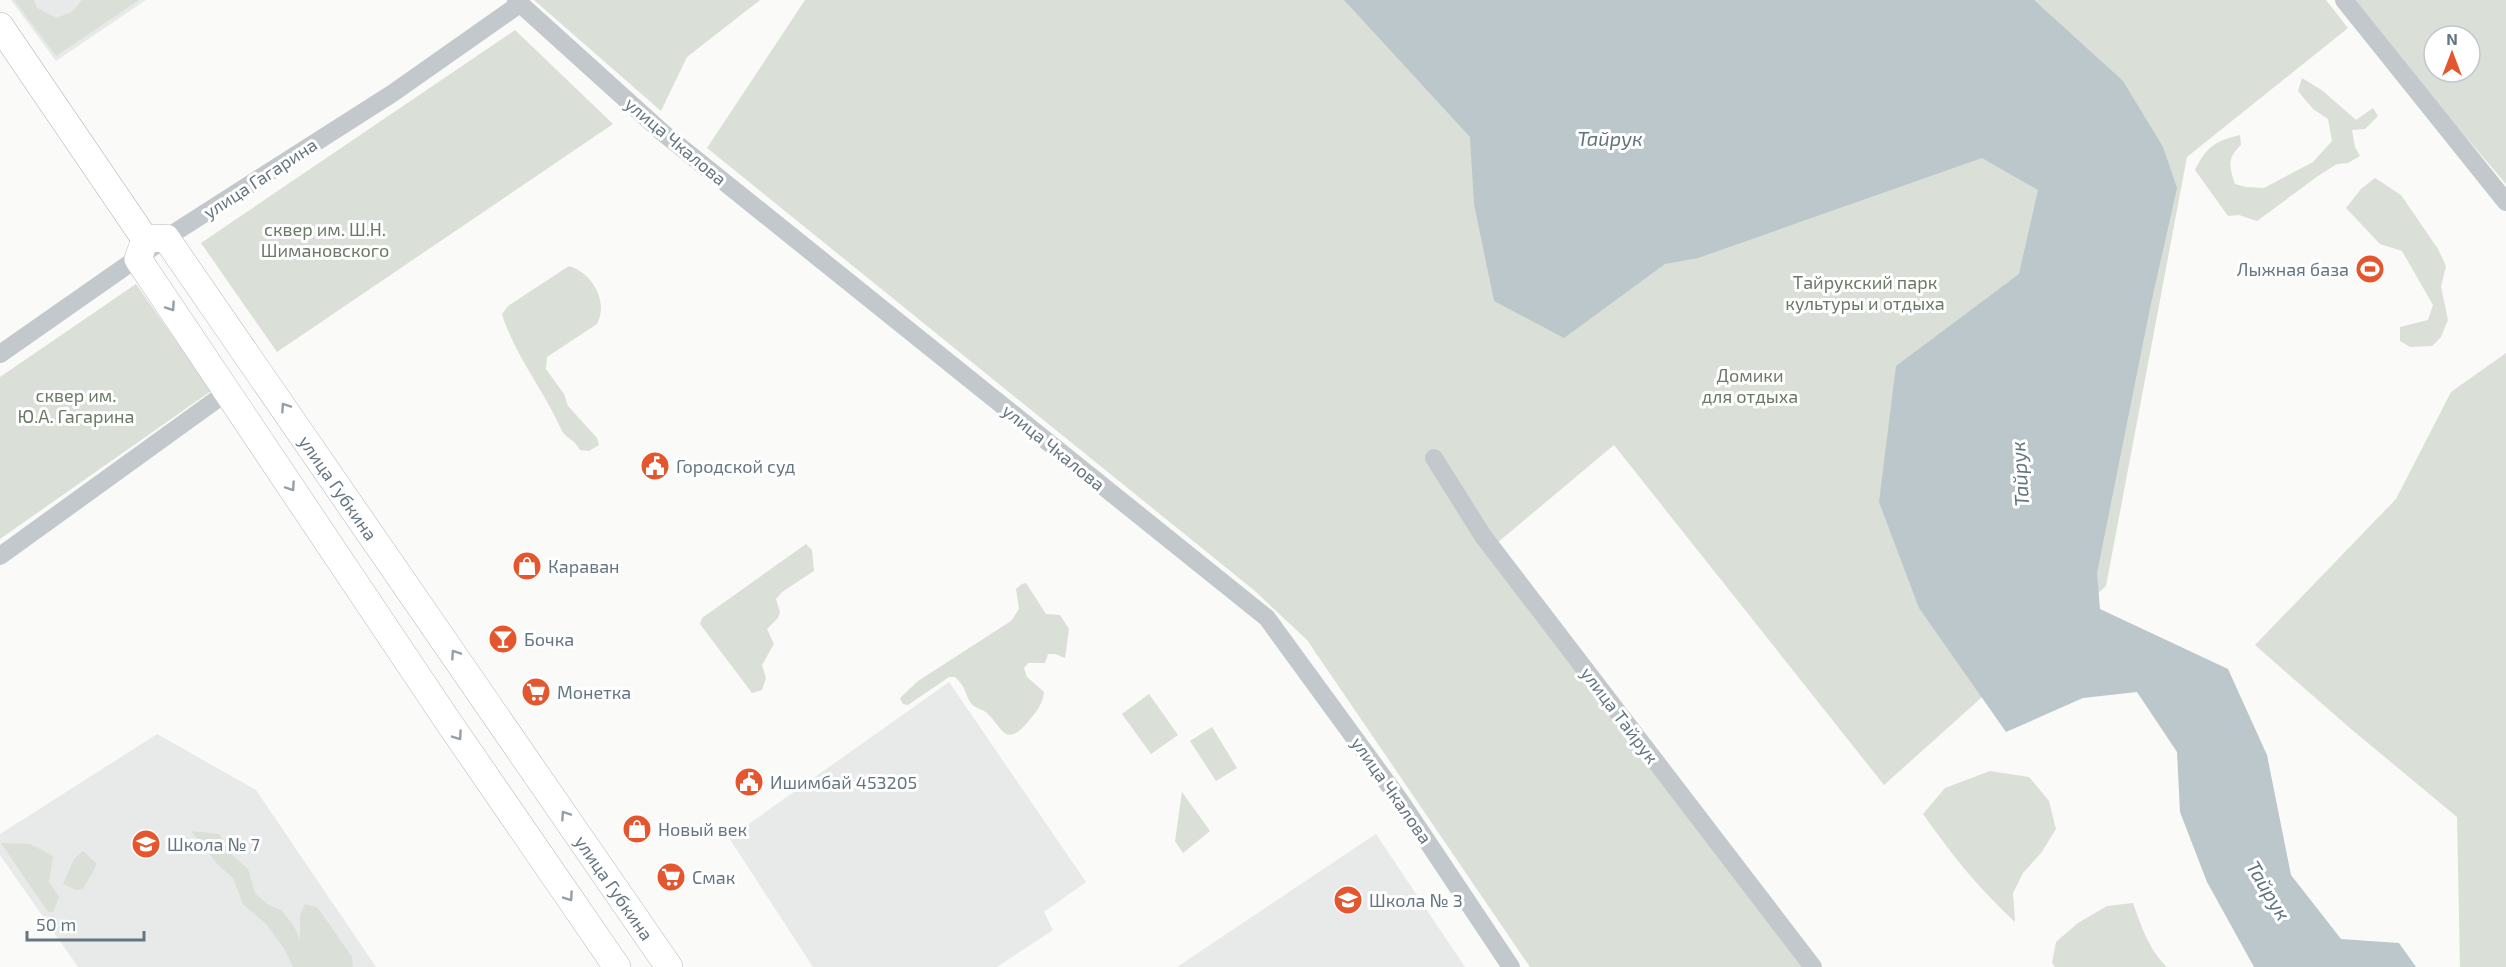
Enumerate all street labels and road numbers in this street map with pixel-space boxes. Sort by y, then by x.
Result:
street label: улица Чкалова [621,92,731,190]
street label: улица Гагарина [199,133,321,223]
street label: улица Чкалова [998,399,1110,495]
street label: улица Губкина [294,431,382,544]
street label: улица Тайрук [1577,663,1664,768]
street label: улица Чкалова [1347,732,1437,848]
street label: улица Губкина [570,831,658,944]

